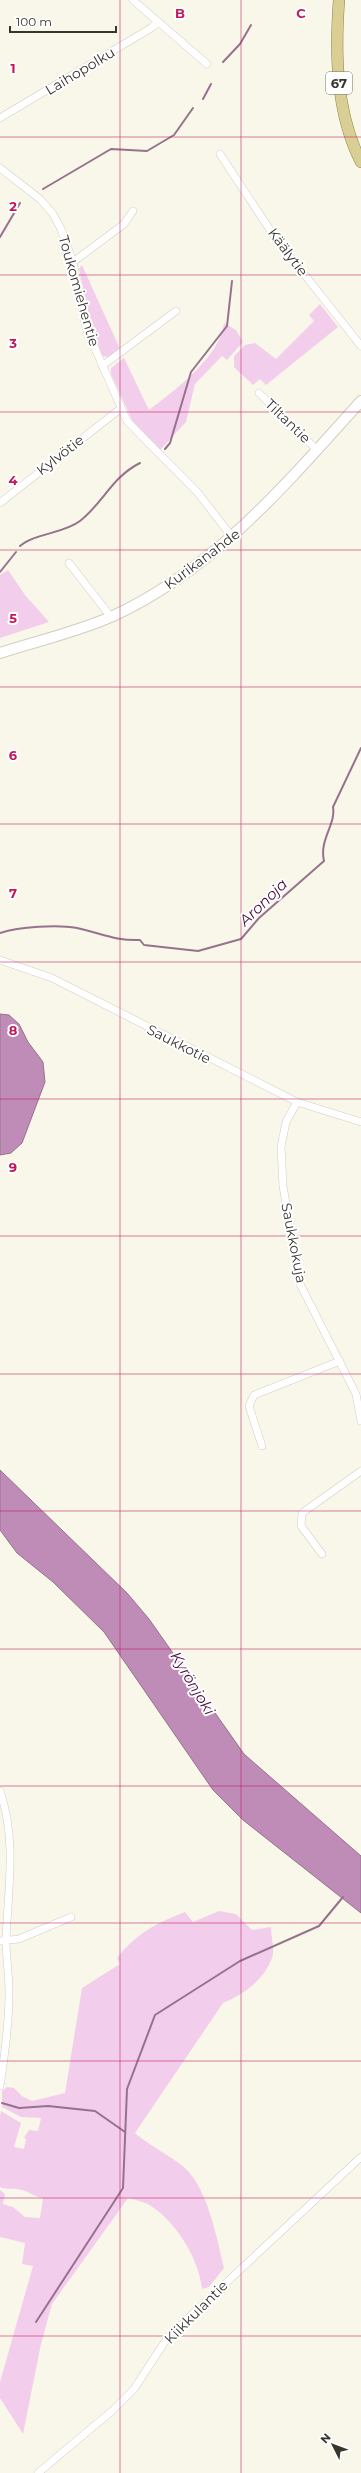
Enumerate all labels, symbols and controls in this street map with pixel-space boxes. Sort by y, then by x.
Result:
text: B [175,5,185,21]
text: C [296,5,306,21]
scale bar [10,8,116,34]
text: 100 m [16,14,52,29]
street label: Laihopolku [42,43,118,99]
text: 1 [10,60,16,76]
road number: 67 [326,72,352,94]
text: 2 [9,198,17,214]
street label: Käälytie [264,224,312,280]
street label: Toukomiehentie [55,233,103,349]
text: 3 [8,335,17,351]
street label: Tiltantie [261,395,315,447]
street label: Kylvötie [33,431,87,479]
text: 4 [9,472,18,488]
street label: Kurikanahde [161,525,243,593]
text: 5 [9,610,17,626]
text: 6 [9,747,18,763]
water label: Aronoja [234,874,291,930]
text: 7 [9,885,17,901]
street label: Saukkotie [144,1020,214,1068]
text: 8 [9,1022,18,1038]
text: 9 [9,1159,17,1175]
street label: Saukkokuja [277,1201,311,1285]
water label: Kyrönjoki [167,1648,220,1719]
street label: Kiikkulantie [160,2276,232,2348]
north arrow [313,2425,353,2465]
text: N [317,2430,334,2446]

